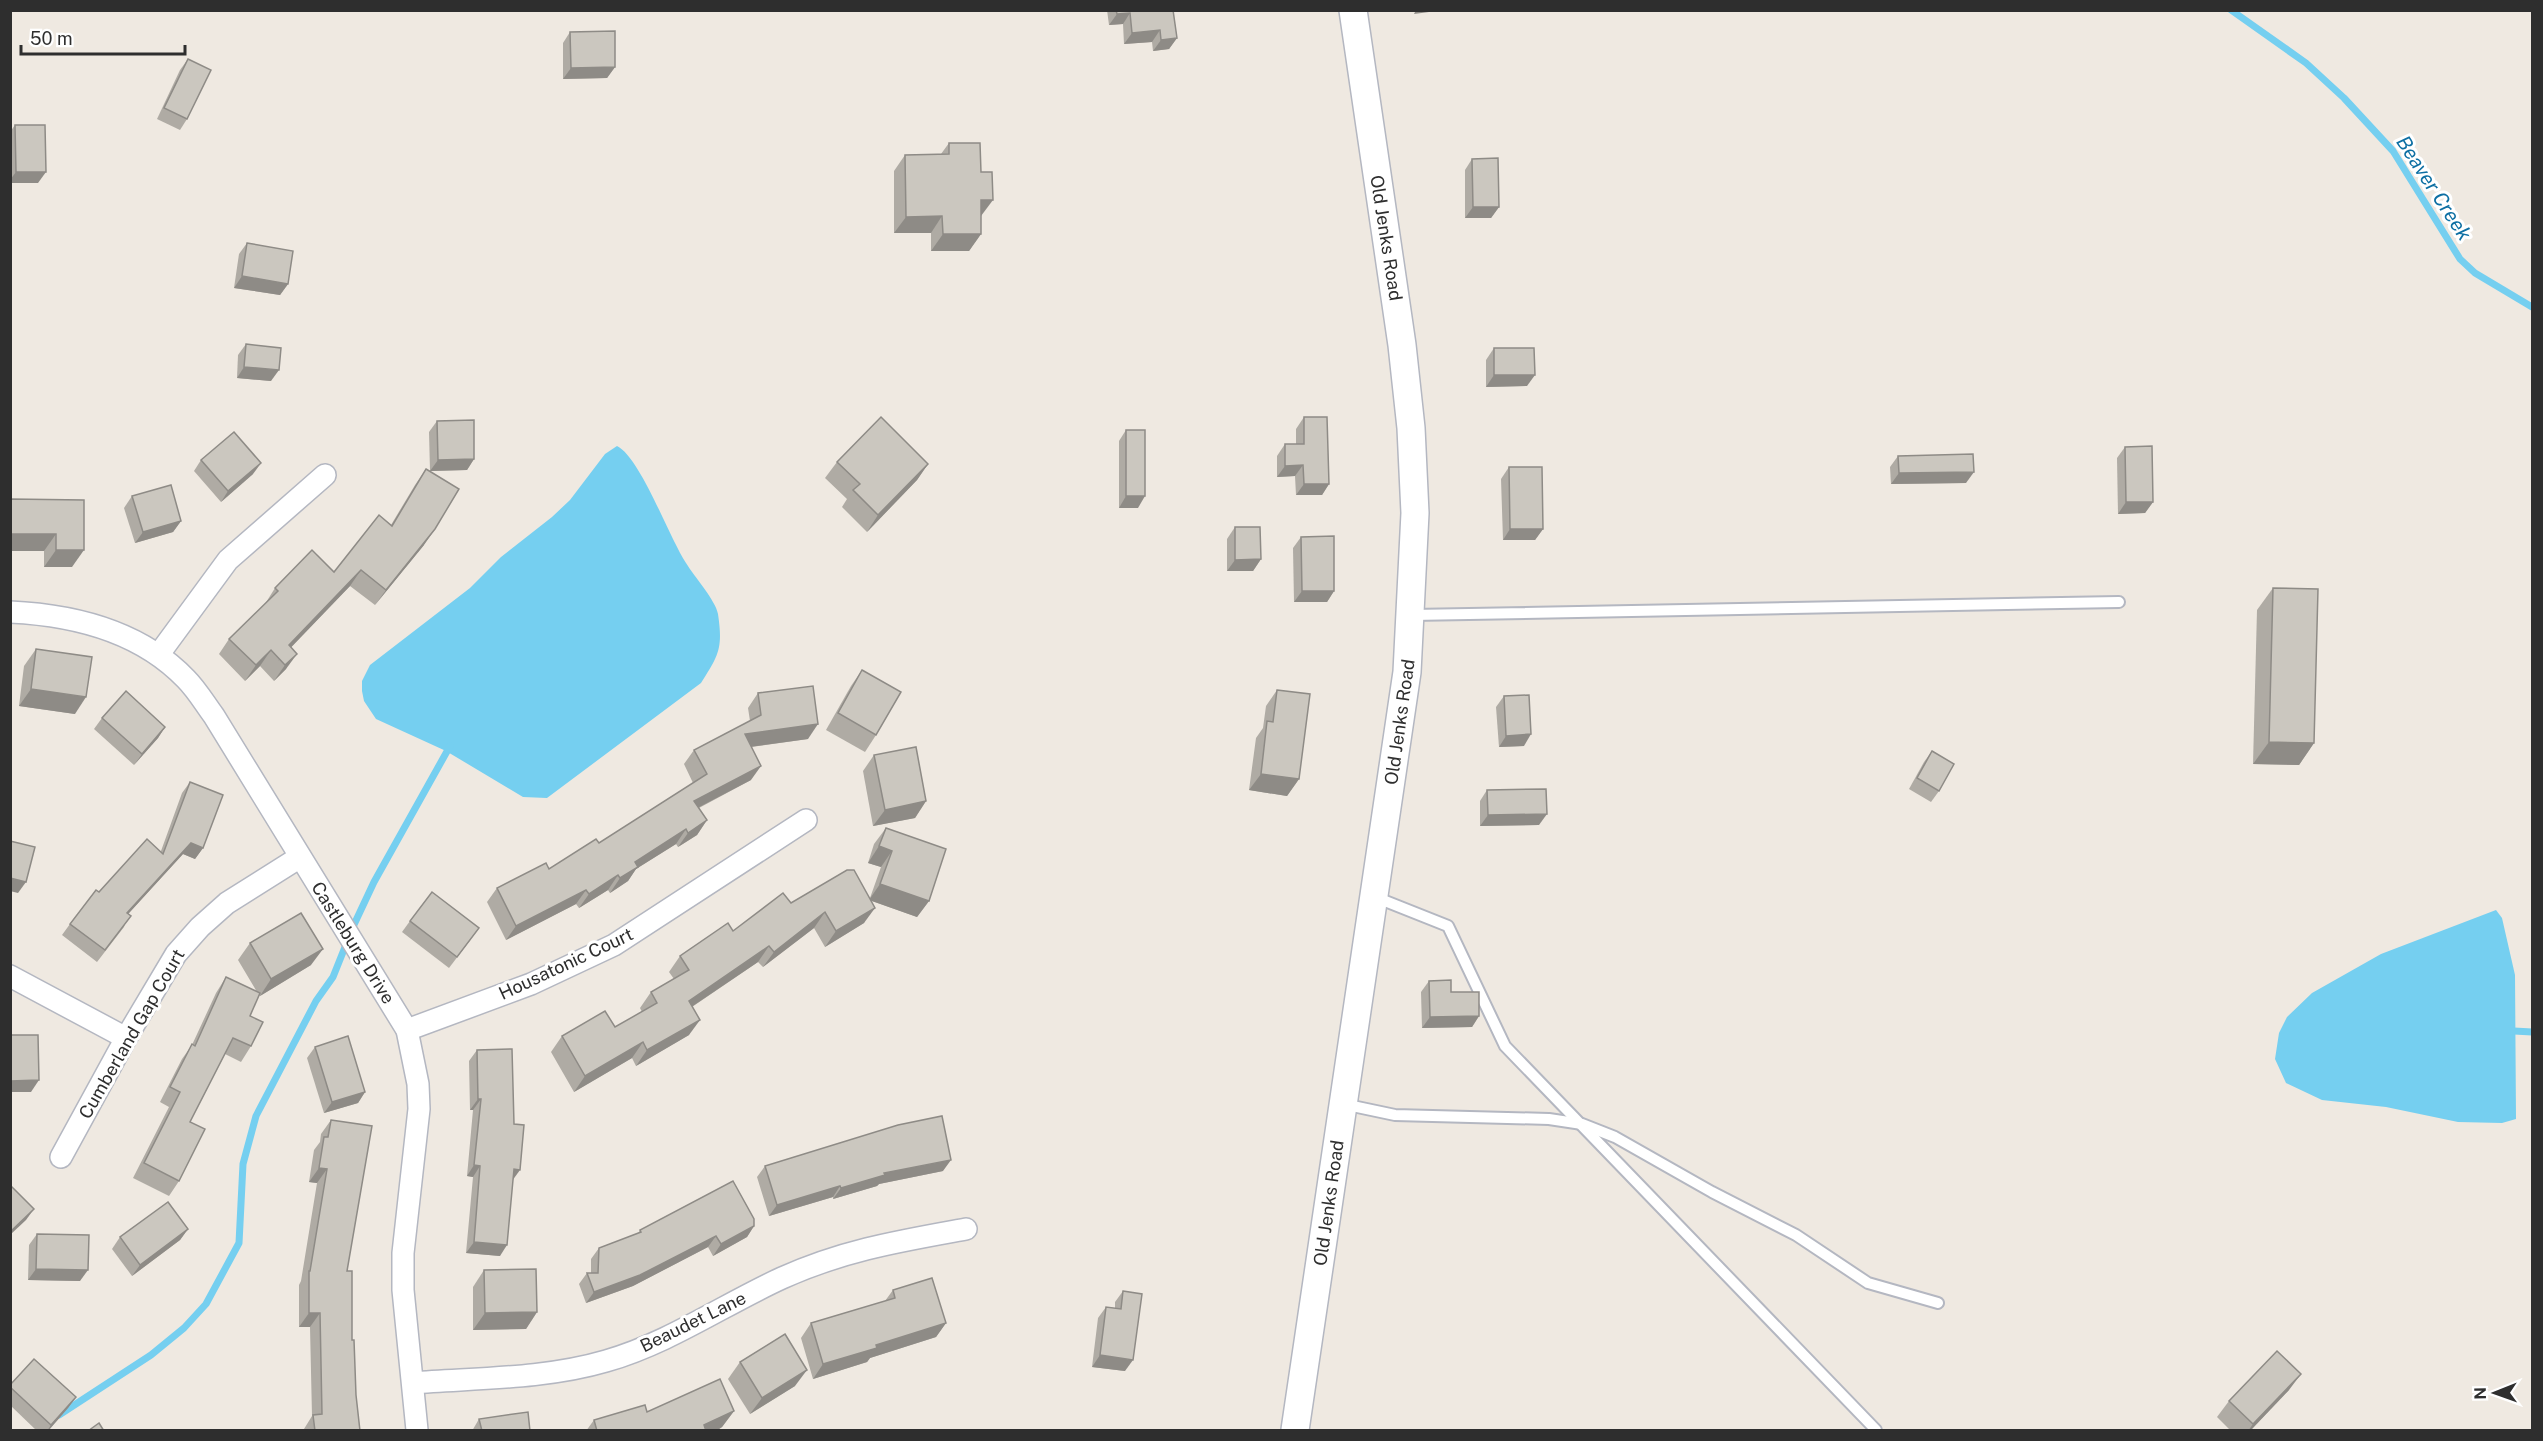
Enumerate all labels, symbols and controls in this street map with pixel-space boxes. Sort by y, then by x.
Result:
scale bar [21,18,184,56]
text: 50 m [30,28,73,49]
water label: Beaver Creek [2391,131,2477,245]
street label: Old Jenks Road [1366,174,1407,302]
street label: Old Jenks Road [1380,658,1419,786]
street label: Castleburg Drive [307,878,399,1008]
street label: Housatonic Court [495,923,636,1004]
street label: Cumberland Gap Court [74,945,189,1122]
street label: Old Jenks Road [1309,1139,1348,1267]
street label: Beaudet Lane [636,1287,749,1356]
north arrow [2465,1363,2525,1423]
text: N [2471,1387,2490,1400]

